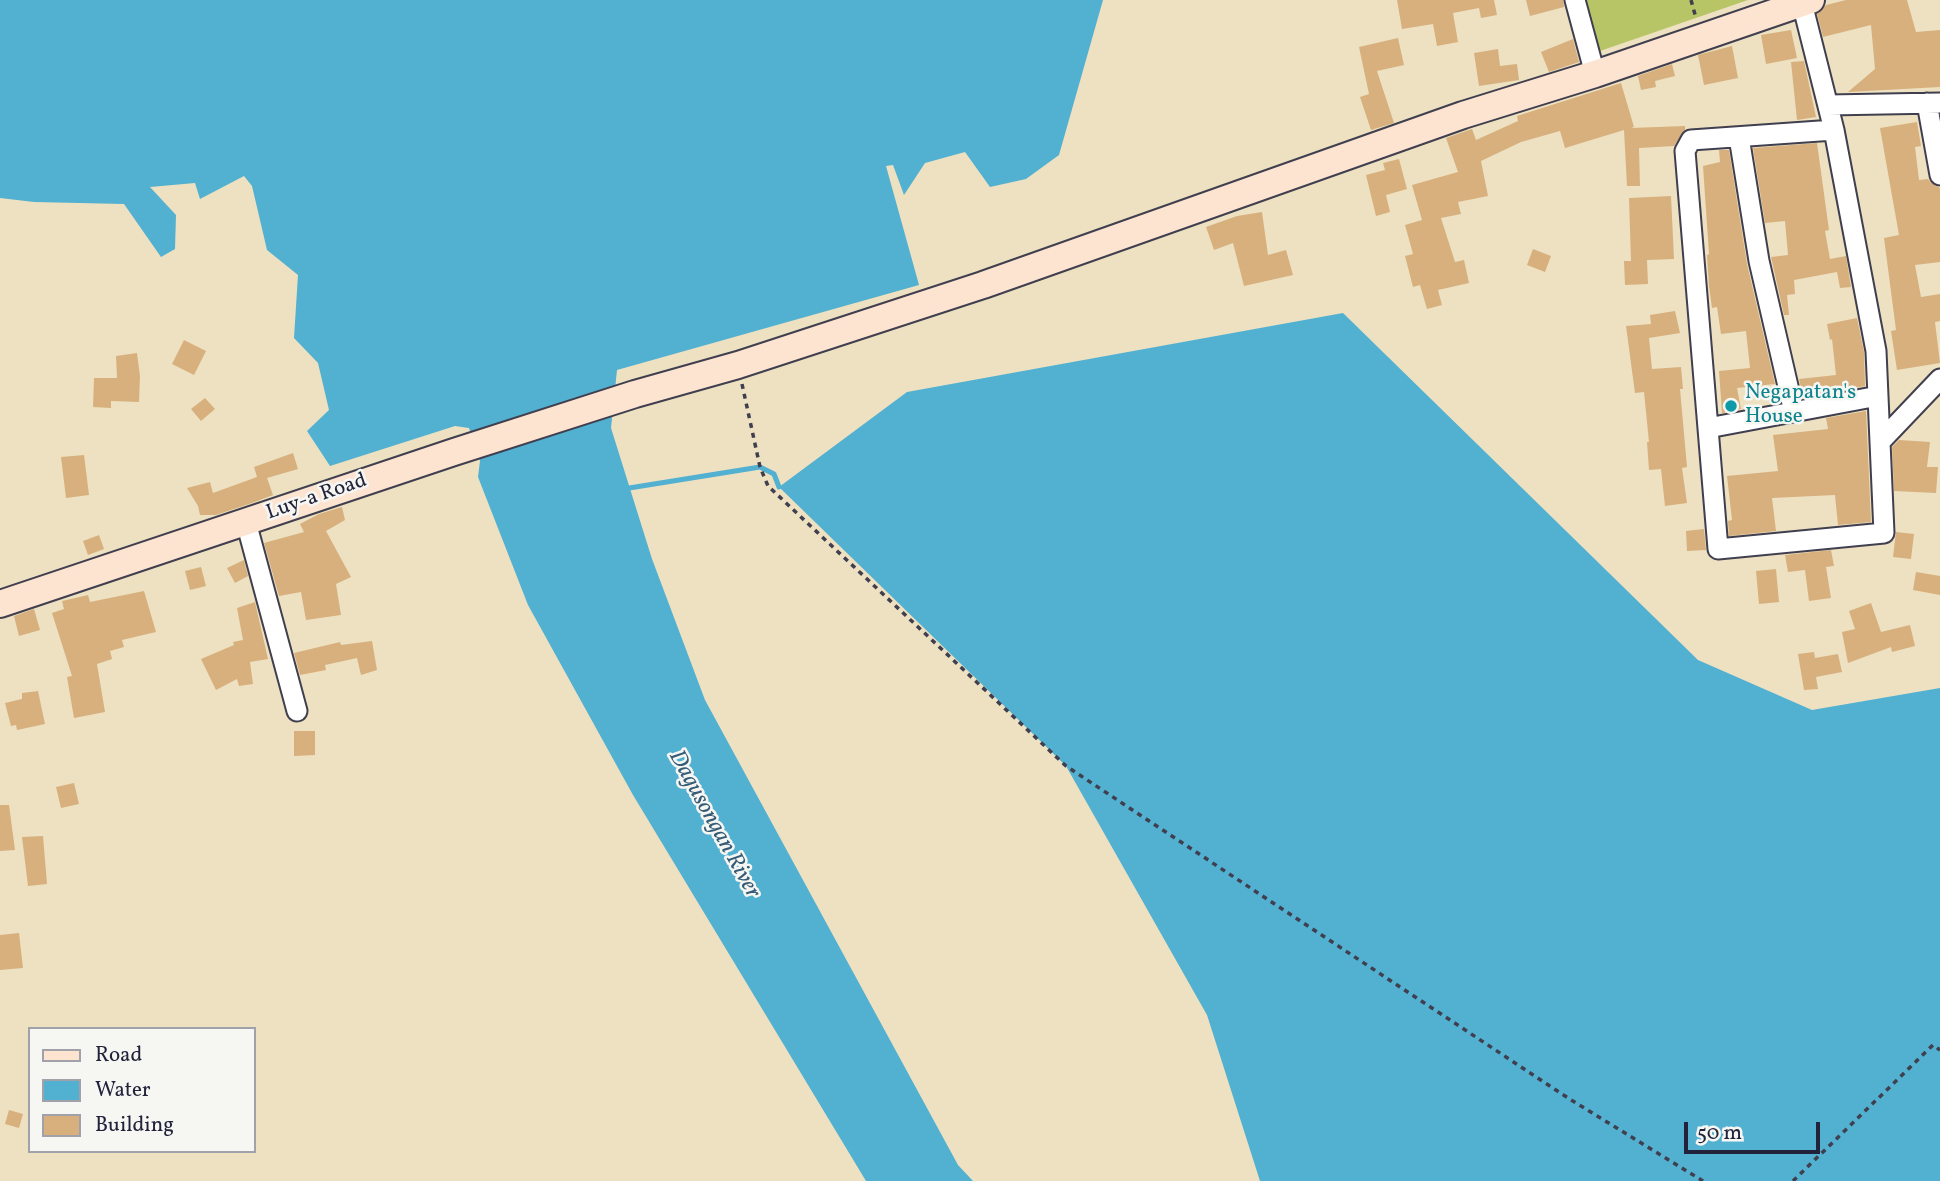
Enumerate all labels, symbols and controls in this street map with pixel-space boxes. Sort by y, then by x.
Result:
place label: Negapatan's House [1745,381,1856,431]
marker: Negapatan's House [1723,398,1739,414]
street label: Luy-a Road [263,469,371,527]
water label: Dagusongan River [661,746,765,904]
legend [28,1027,256,1153]
text: Road [95,1041,142,1070]
text: Water [95,1076,151,1105]
scale bar [1688,1108,1825,1152]
text: Building [95,1111,174,1140]
text: 50 m [1697,1119,1742,1148]

